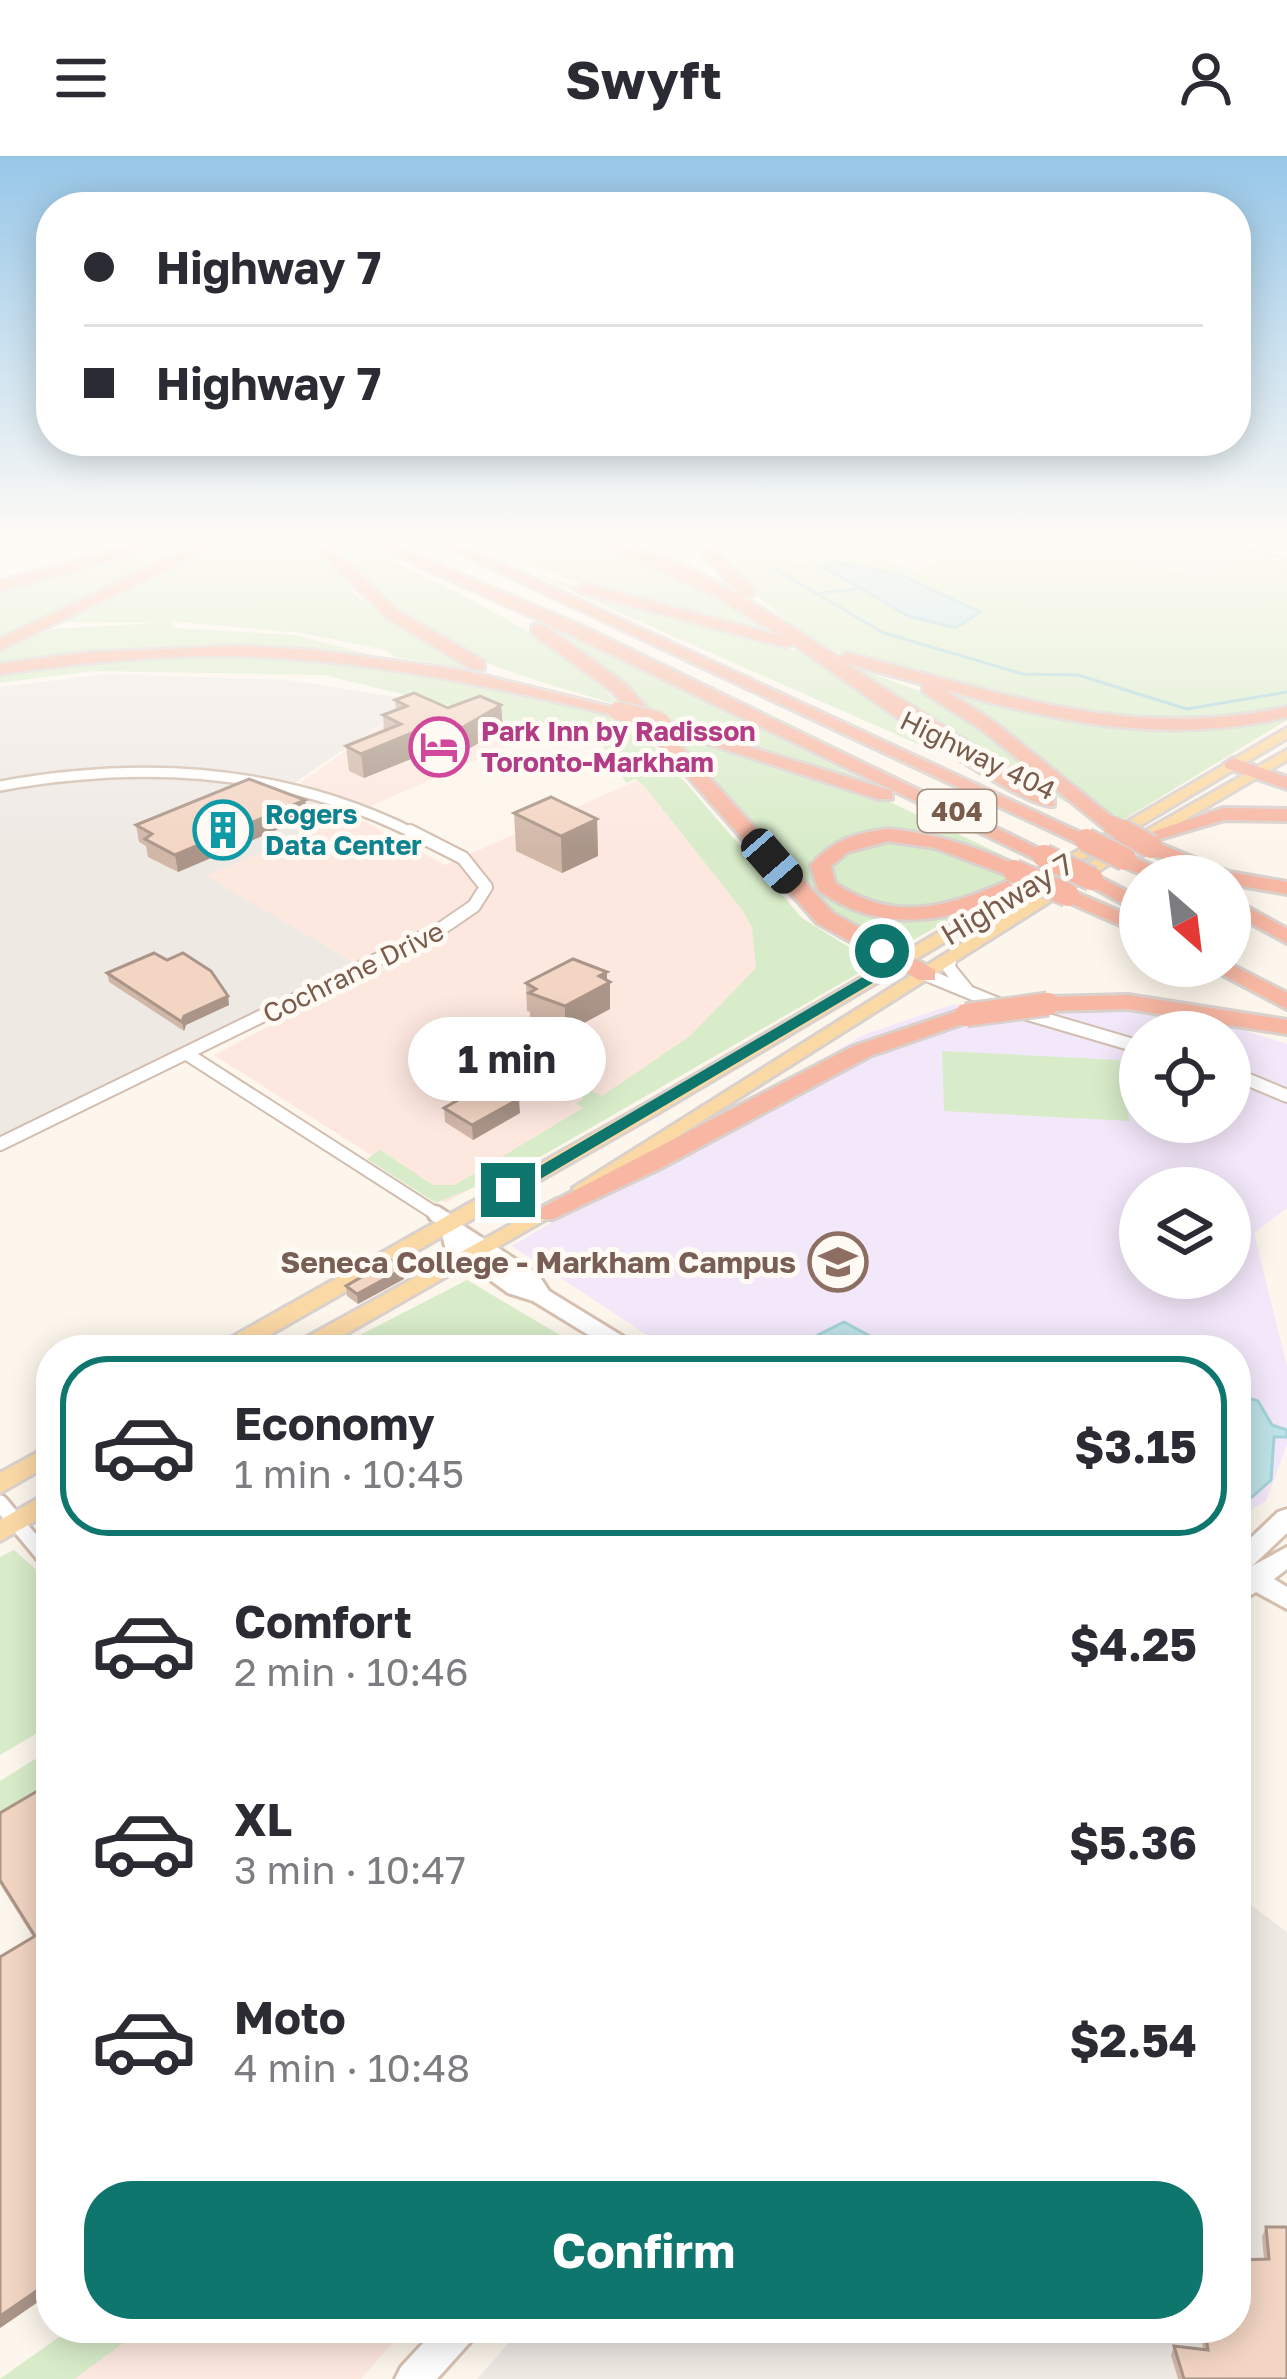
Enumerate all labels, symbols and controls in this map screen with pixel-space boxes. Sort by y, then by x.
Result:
icon: menu [48,45,114,111]
icon: person [1173,45,1239,111]
text: Swyft [565,46,722,111]
text: Highway 7 [156,240,381,294]
text: Highway 7 [156,356,381,410]
street label: Highway 404 [895,704,1061,806]
place label: Park Inn by Radisson Toronto-Markham [481,715,756,778]
hotel icon: Park Inn by Radisson Toronto-Markham [408,716,470,778]
road number: 404 [918,790,996,832]
place label: Rogers Data Center [265,798,422,861]
building icon: Rogers Data Center [192,799,254,861]
car [735,822,809,900]
street label: Highway 7 [934,846,1080,952]
north arrow [1119,855,1251,987]
map controls [1119,855,1251,1299]
street label: Cochrane Drive [257,914,449,1030]
route start [855,924,909,978]
button: locate [1119,1011,1251,1143]
callout: 1 min [409,1016,607,1100]
text: 1 min [458,1035,556,1082]
route end [481,1163,535,1217]
button: layers [1119,1167,1251,1299]
school or university icon: Seneca College - Markham Campus [807,1231,869,1293]
place label: Seneca College - Markham Campus [280,1244,796,1280]
icon: car [90,1392,198,1500]
text: Economy [234,1396,435,1450]
text: $3.15 [1074,1419,1197,1473]
text: 1 min · 10:45 [234,1450,464,1497]
icon: car [90,1590,198,1698]
text: Comfort [234,1594,412,1648]
text: $4.25 [1069,1617,1197,1671]
text: 2 min · 10:46 [234,1648,469,1695]
icon: car [90,1788,198,1896]
text: XL [234,1792,292,1846]
text: $5.36 [1069,1815,1197,1869]
text: 3 min · 10:47 [234,1846,466,1893]
icon: car [90,1986,198,2094]
text: Moto [234,1990,346,2044]
text: $2.54 [1069,2013,1197,2067]
text: 4 min · 10:48 [234,2044,470,2091]
button: Confirm [84,2181,1203,2319]

